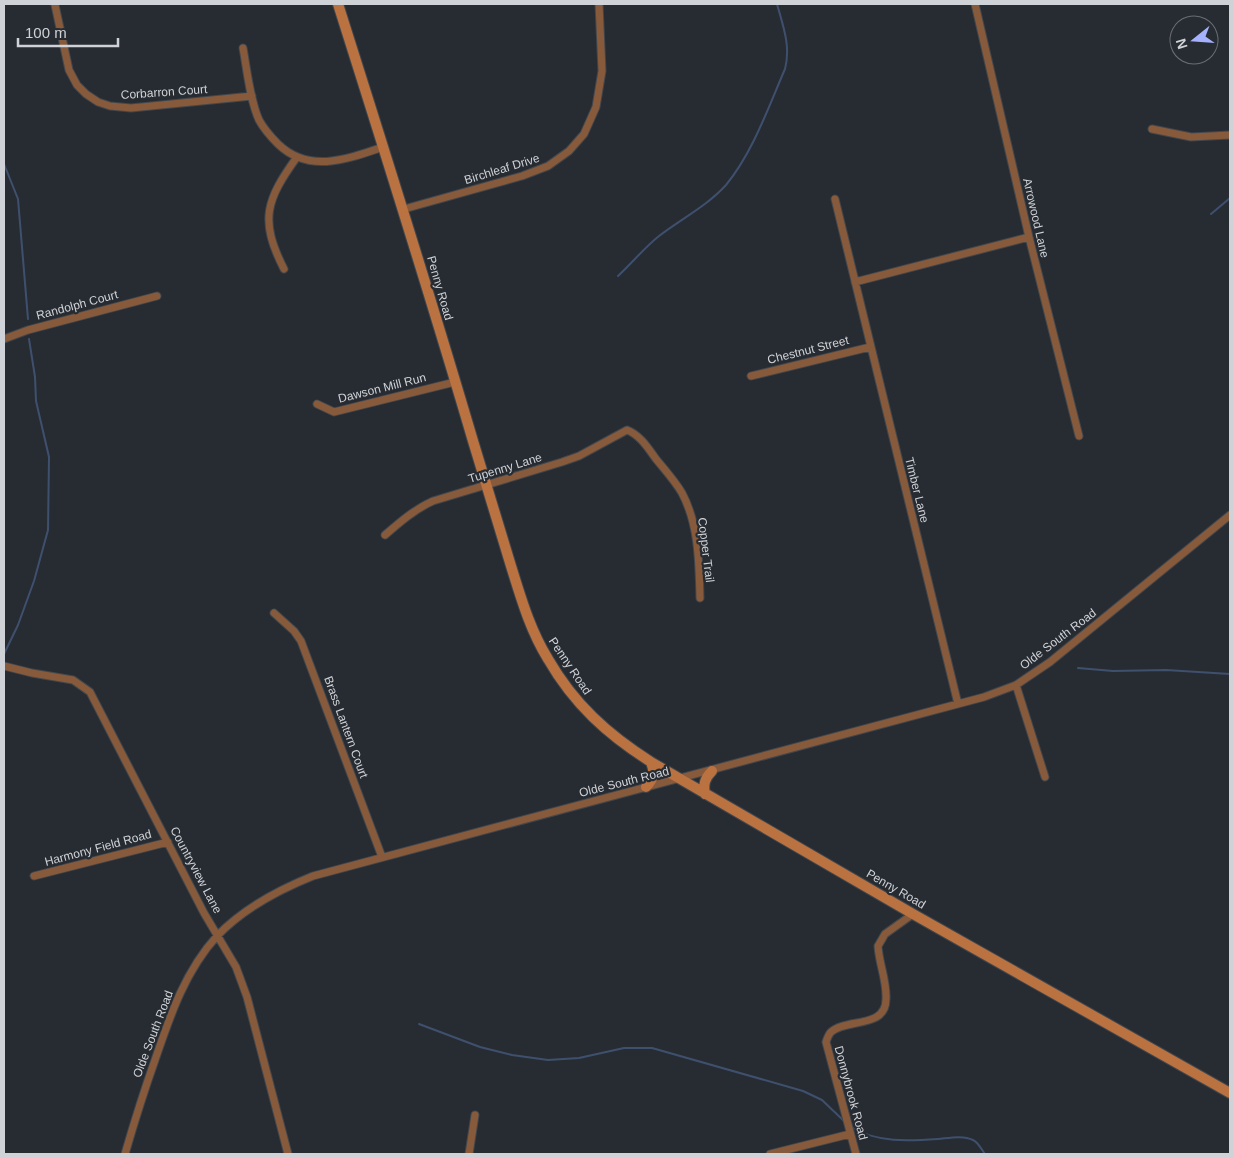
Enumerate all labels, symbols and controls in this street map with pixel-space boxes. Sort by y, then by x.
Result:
scale bar [18,15,118,47]
north arrow [1169,15,1219,65]
text: 100 m [25,24,67,41]
text: N [1172,37,1191,51]
street label: Corbarron Court [120,82,208,102]
street label: Birchleaf Drive [463,151,542,187]
street label: Arrowood Lane [1020,177,1052,260]
street label: Penny Road [424,254,456,322]
street label: Randolph Court [35,287,120,323]
street label: Chestnut Street [766,333,851,367]
street label: Dawson Mill Run [337,370,427,406]
street label: Tupenny Lane [466,450,544,486]
street label: Timber Lane [902,456,932,524]
street label: Copper Trail [695,517,717,583]
street label: Olde South Road [1017,606,1099,672]
street label: Penny Road [546,635,594,697]
street label: Brass Lantern Court [321,674,371,780]
street label: Olde South Road [578,764,670,800]
street label: Countryview Lane [167,824,225,916]
street label: Harmony Field Road [43,827,153,869]
street label: Penny Road [864,866,928,912]
street label: Olde South Road [130,989,176,1079]
street label: Donnybrook Road [832,1044,870,1142]

